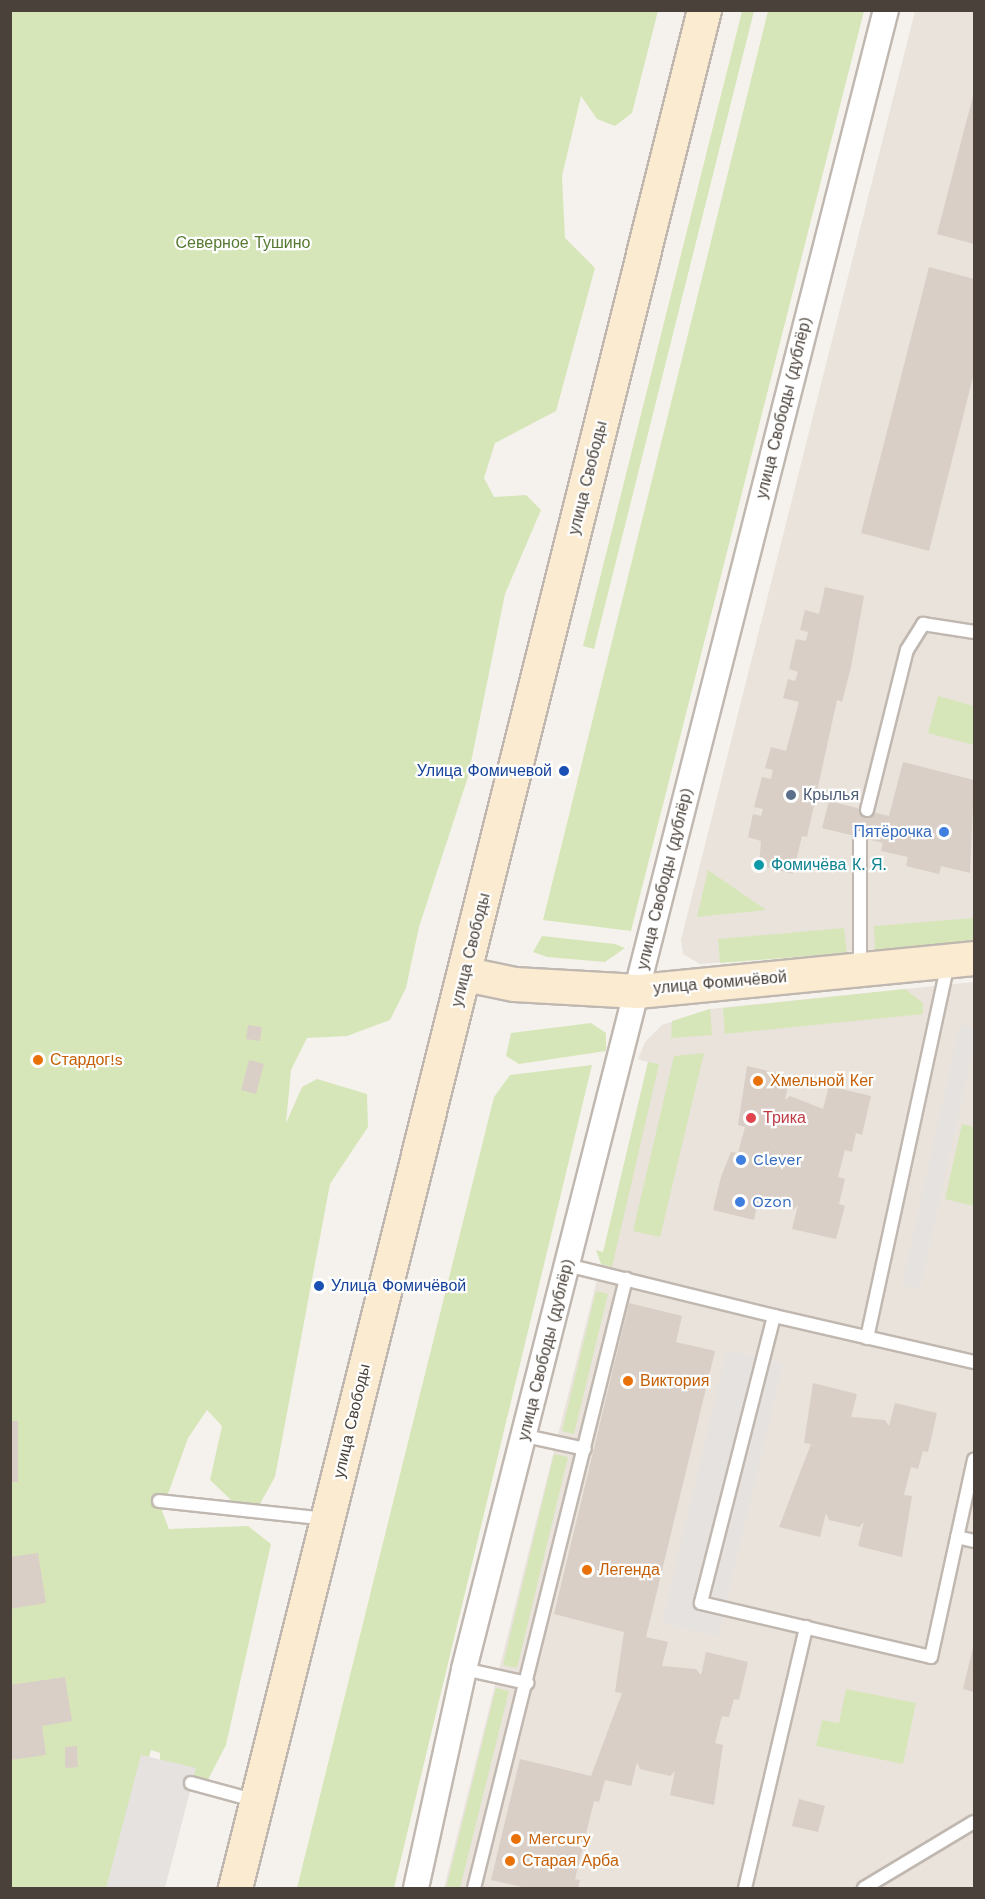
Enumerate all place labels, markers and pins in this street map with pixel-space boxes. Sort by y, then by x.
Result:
place label: Улица Фомичевой [417,761,552,781]
marker: Улица Фомичевой [557,764,571,778]
place label: Крылья [803,785,859,805]
marker: Крылья [784,788,798,802]
place label: Пятёрочка [854,822,932,842]
marker: Пятёрочка [937,825,951,839]
place label: Фомичёва К. Я. [771,855,887,875]
marker: Фомичёва К. Я. [752,858,766,872]
place label: Стардог!s [50,1050,123,1070]
marker: Стардог!s [31,1053,45,1067]
place label: Хмельной Кег [770,1071,874,1091]
marker: Хмельной Кег [751,1074,765,1088]
place label: Трика [763,1108,806,1128]
marker: Трика [744,1111,758,1125]
place label: Clever [753,1150,802,1170]
marker: Clever [734,1153,748,1167]
place label: Ozon [752,1192,792,1212]
marker: Ozon [733,1195,747,1209]
place label: Улица Фомичёвой [331,1276,466,1296]
marker: Улица Фомичёвой [312,1279,326,1293]
place label: Виктория [640,1371,709,1391]
marker: Виктория [621,1374,635,1388]
place label: Легенда [599,1560,660,1580]
marker: Легенда [580,1563,594,1577]
place label: Mercury [528,1829,591,1849]
marker: Mercury [509,1832,523,1846]
place label: Старая Арба [522,1851,619,1871]
marker: Старая Арба [503,1854,517,1868]

